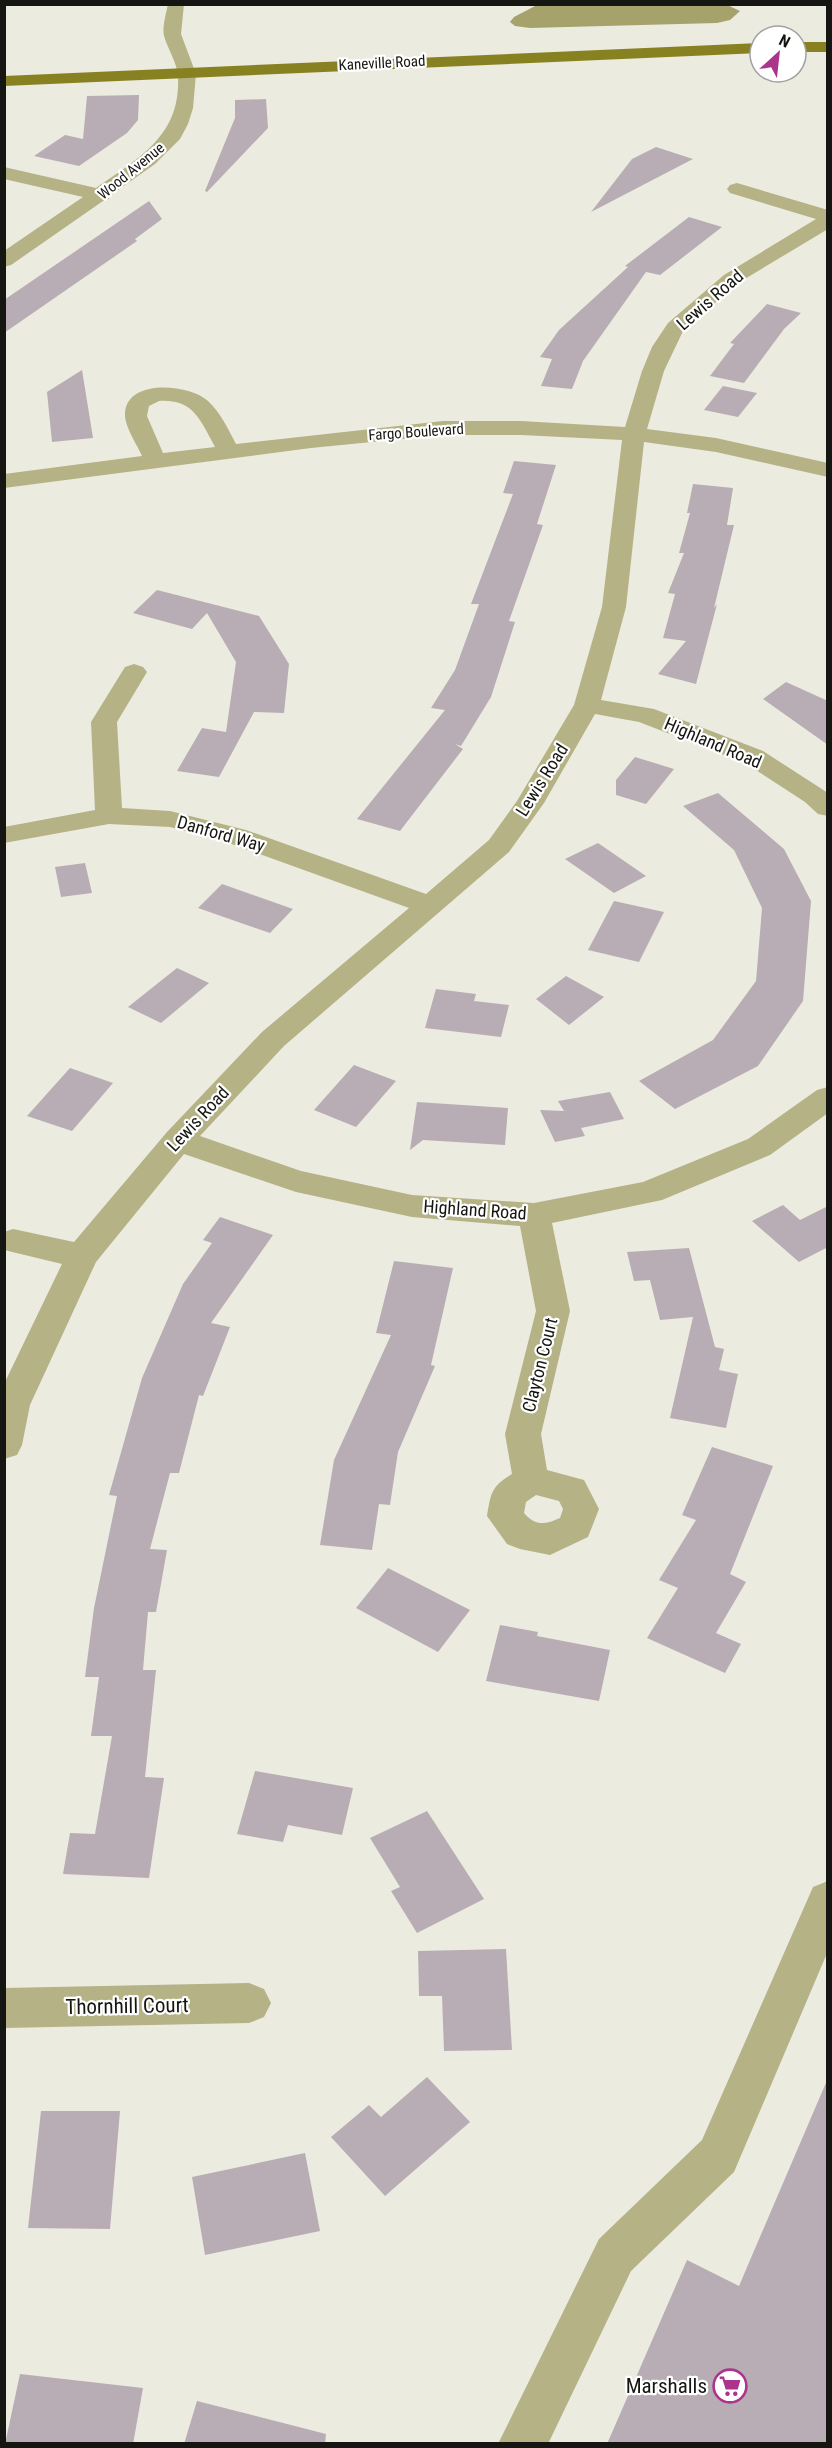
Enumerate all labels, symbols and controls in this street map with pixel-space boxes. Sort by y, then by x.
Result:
north arrow [748,24,808,84]
text: N [776,30,793,52]
street label: Kaneville Road [338,52,426,74]
street label: Wood Avenue [94,139,168,203]
street label: Lewis Road [672,265,747,334]
street label: Fargo Boulevard [368,420,464,444]
street label: Highland Road [661,713,765,772]
street label: Lewis Road [511,740,572,820]
street label: Danford Way [175,811,268,856]
street label: Lewis Road [162,1082,233,1156]
street label: Highland Road [423,1195,527,1224]
street label: Clayton Court [518,1315,561,1414]
street label: Thornhill Court [65,1993,189,2019]
supermarket icon: Marshalls [712,2368,748,2404]
place label: Marshalls [626,2374,707,2398]

